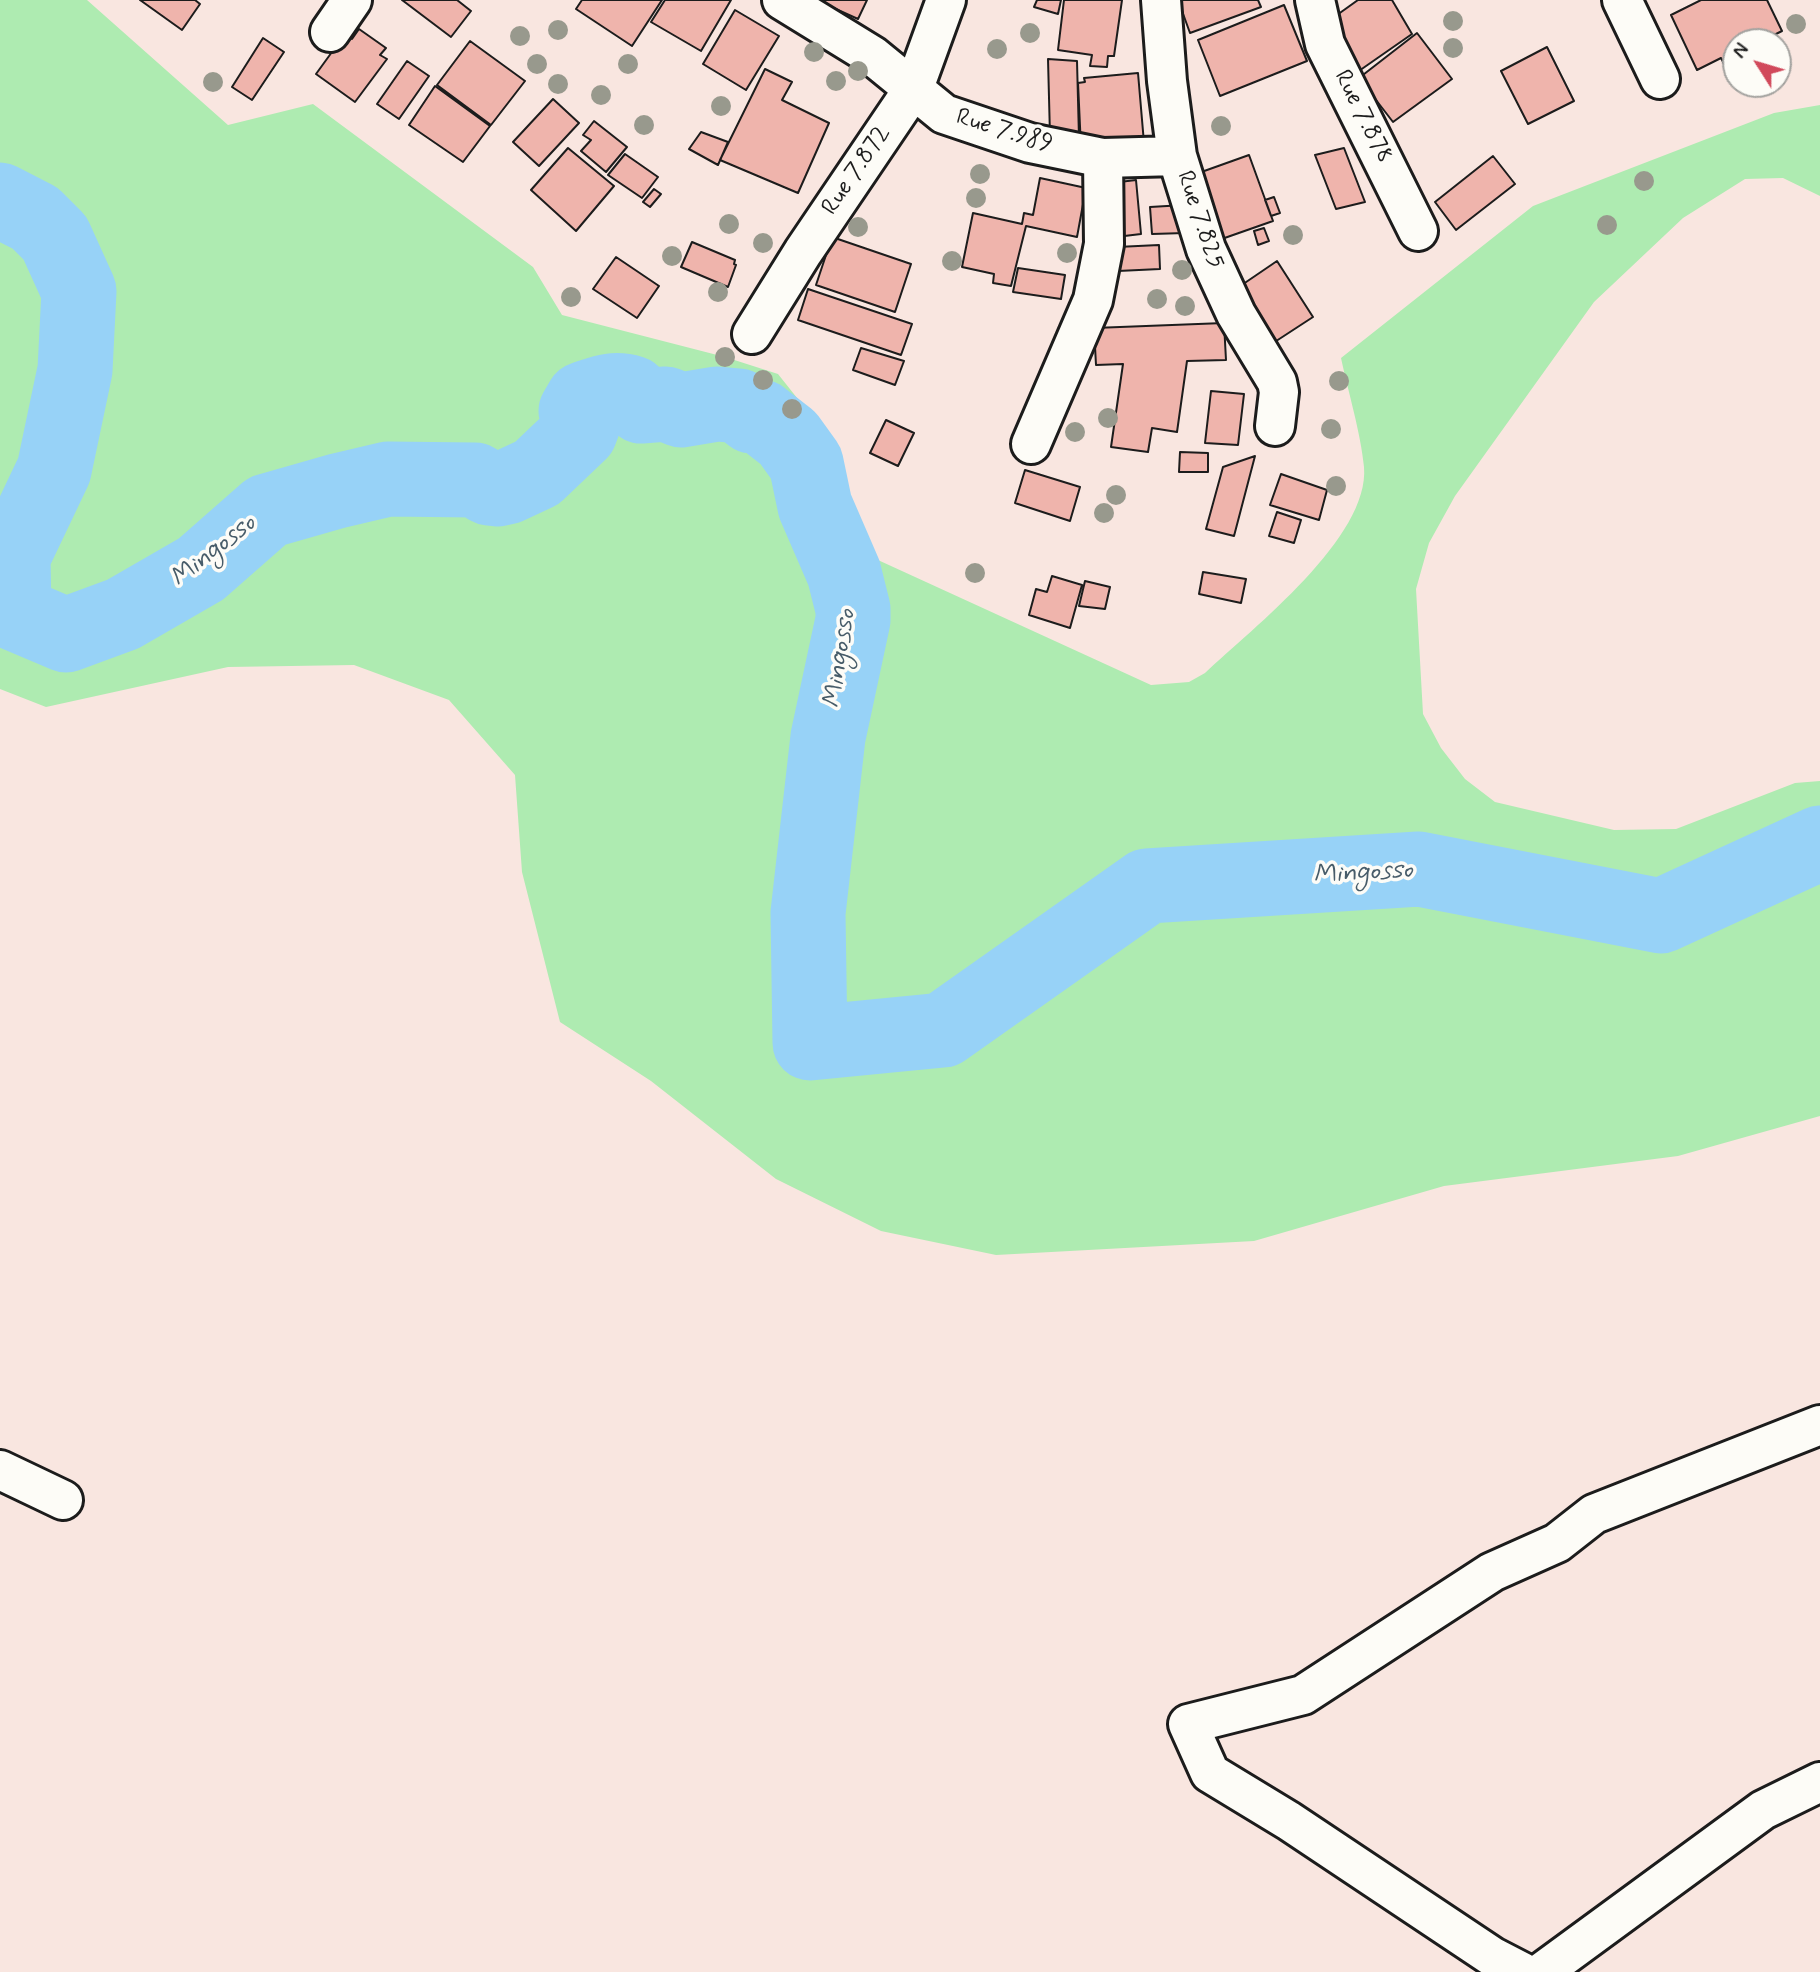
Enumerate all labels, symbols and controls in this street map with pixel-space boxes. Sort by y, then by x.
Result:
north arrow [1722,28,1792,98]
text: N [1728,39,1755,64]
street label: Rue 7.878 [1326,66,1398,168]
street label: Rue 7.989 [952,104,1056,160]
street label: Rue 7.872 [817,121,897,221]
street label: Rue 7.825 [1169,167,1229,273]
water label: Mingosso [165,509,263,595]
water label: Mingosso [818,607,864,711]
water label: Mingosso [1312,856,1414,892]

